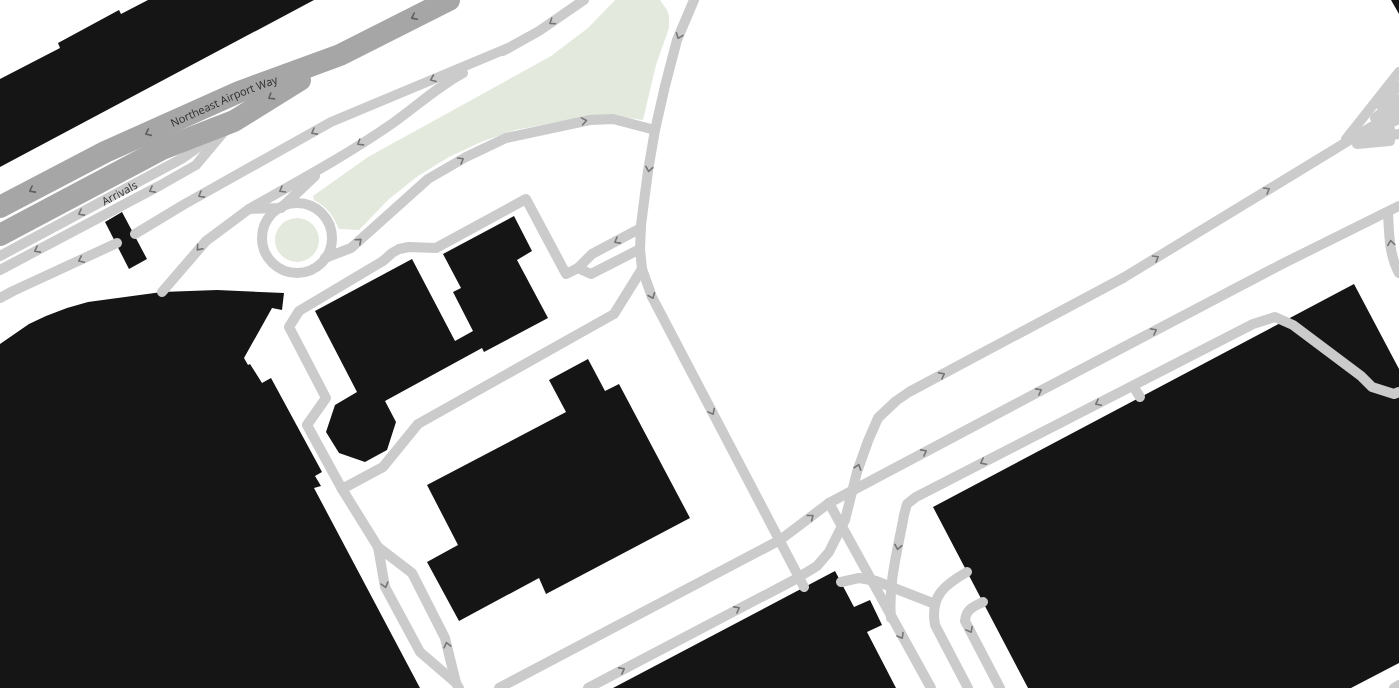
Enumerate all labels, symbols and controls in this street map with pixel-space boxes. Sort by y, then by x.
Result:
one-way arrow [411,12,418,20]
one-way arrow [549,17,556,25]
one-way arrow [676,33,684,40]
street label: Northeast Airport Way [168,71,280,129]
one-way arrow [430,75,437,83]
one-way arrow [268,93,275,100]
one-way arrow [581,118,587,126]
one-way arrow [311,127,318,134]
one-way arrow [145,128,152,136]
one-way arrow [358,139,365,146]
one-way arrow [456,158,464,165]
one-way arrow [645,166,654,172]
street label: Arrivals [99,177,139,208]
one-way arrow [29,185,36,193]
one-way arrow [148,185,156,193]
one-way arrow [279,186,286,193]
one-way arrow [1263,187,1270,195]
one-way arrow [198,191,205,198]
one-way arrow [78,208,85,215]
one-way arrow [614,237,621,244]
one-way arrow [355,239,362,246]
one-way arrow [1387,240,1396,247]
one-way arrow [197,243,204,251]
one-way arrow [33,246,41,253]
one-way arrow [78,255,85,263]
one-way arrow [1152,255,1159,263]
one-way arrow [647,292,655,300]
one-way arrow [1150,328,1157,336]
one-way arrow [938,372,945,379]
one-way arrow [1035,389,1042,396]
one-way arrow [1095,398,1103,406]
one-way arrow [707,407,715,415]
one-way arrow [920,450,927,457]
one-way arrow [979,458,987,465]
one-way arrow [854,463,862,470]
one-way arrow [807,514,814,521]
one-way arrow [894,543,903,550]
one-way arrow [380,581,389,588]
one-way arrow [733,607,741,614]
one-way arrow [965,626,972,633]
one-way arrow [897,631,904,639]
one-way arrow [443,642,452,649]
one-way arrow [618,667,626,675]

